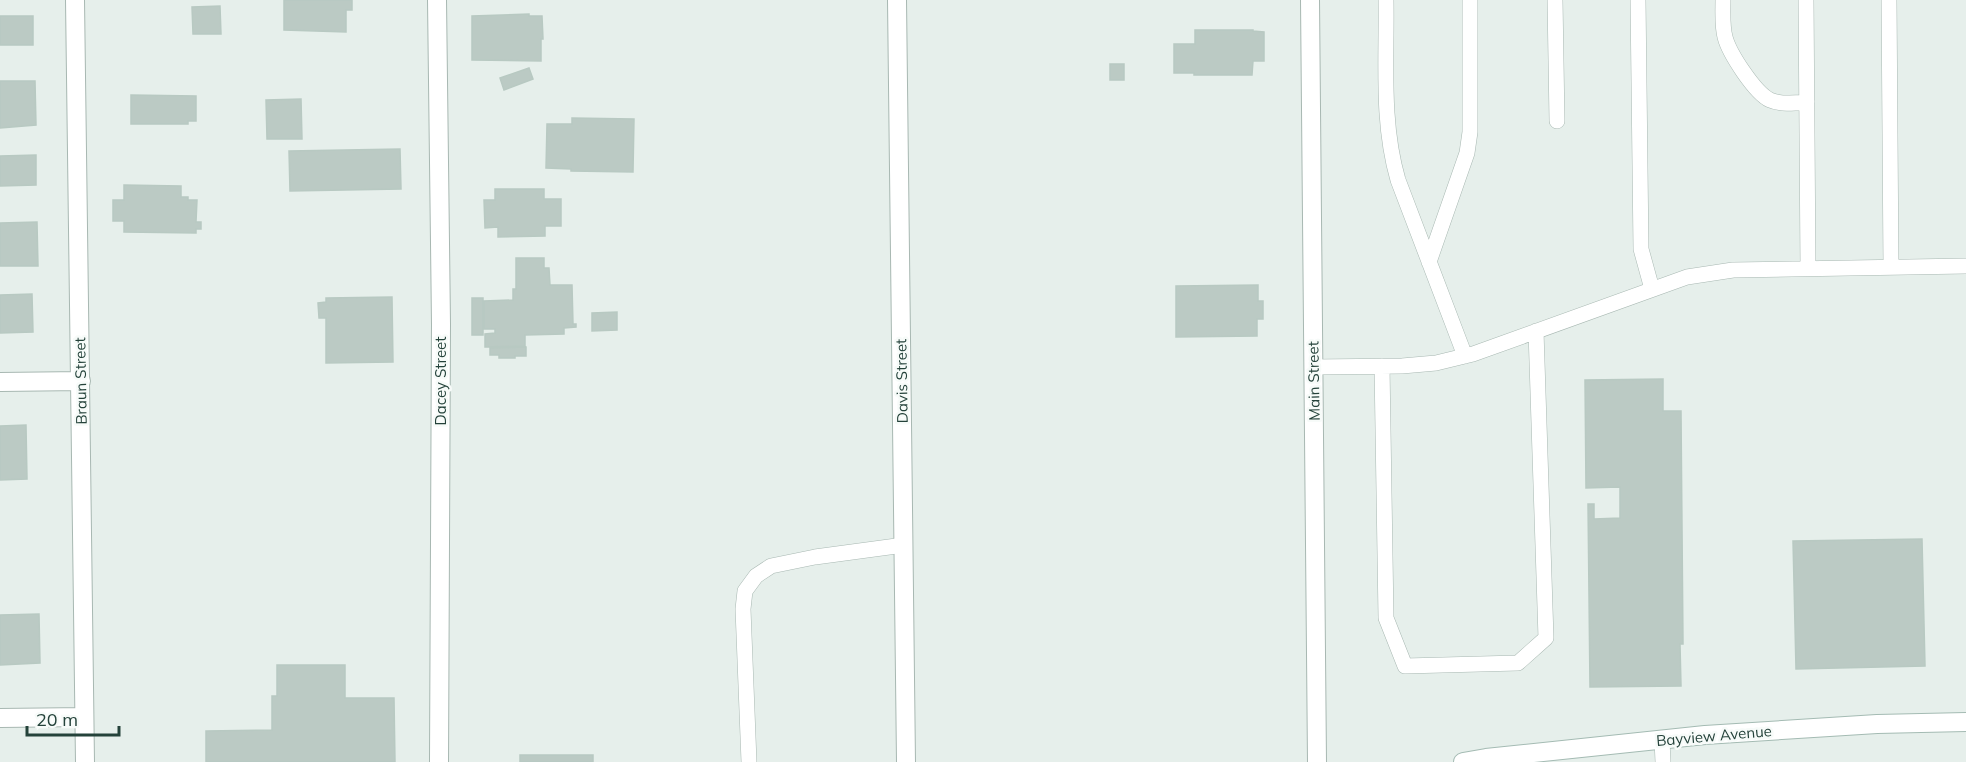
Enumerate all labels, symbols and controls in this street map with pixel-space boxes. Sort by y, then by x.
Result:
street label: Braun Street [70,337,91,425]
street label: Dacey Street [431,337,450,425]
street label: Davis Street [891,339,912,423]
street label: Main Street [1303,341,1324,421]
scale bar [27,699,118,737]
text: 20 m [36,708,78,731]
street label: Bayview Avenue [1655,721,1773,750]

